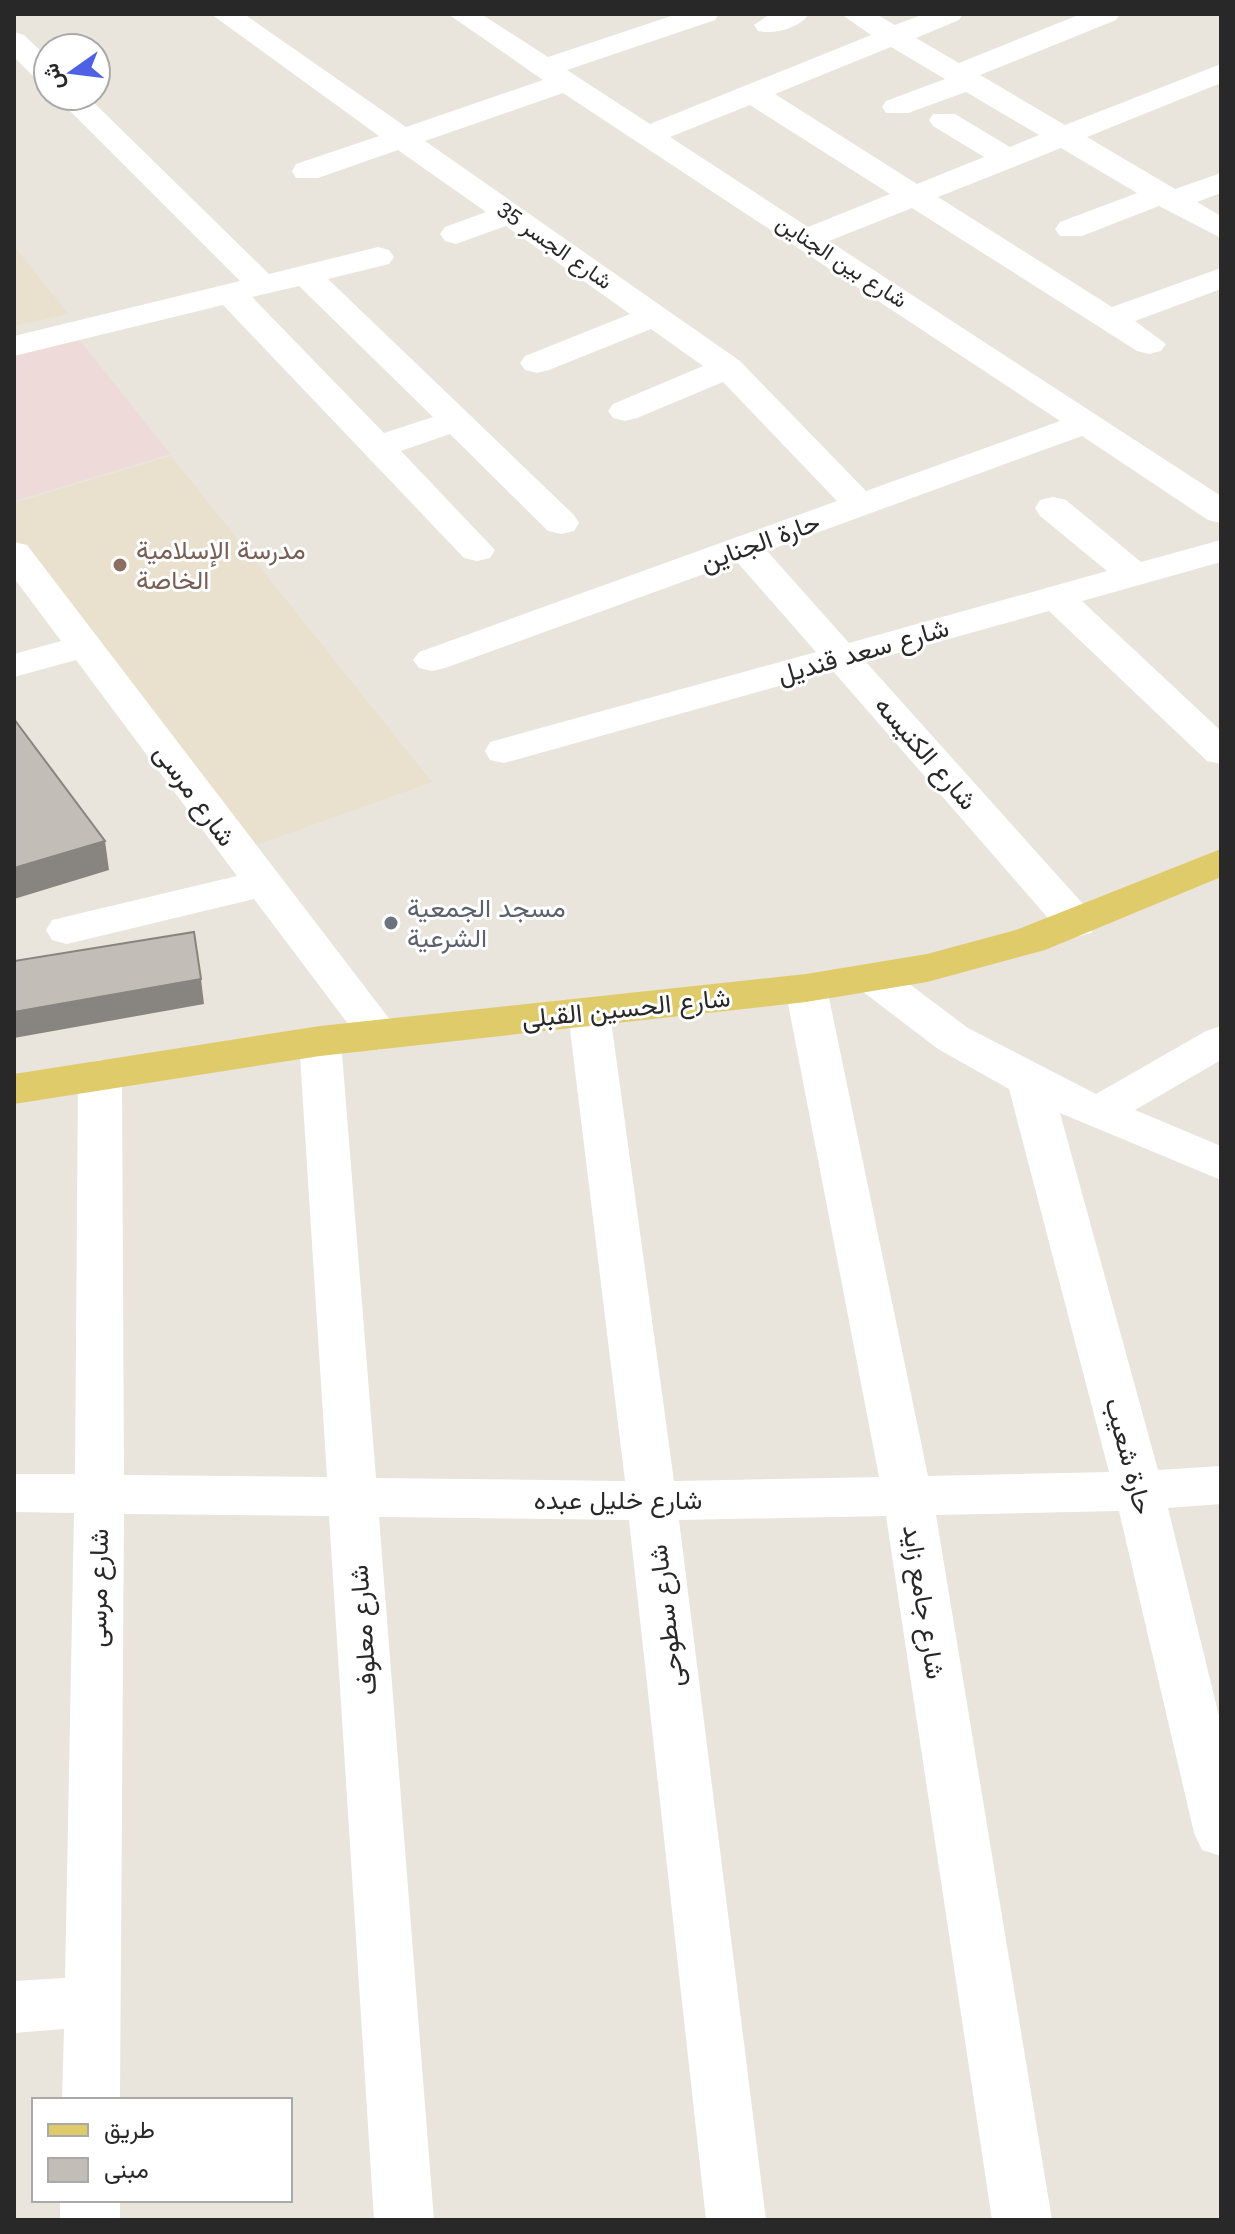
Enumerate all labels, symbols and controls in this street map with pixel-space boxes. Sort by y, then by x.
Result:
north arrow [32,32,112,112]
text: ش [38,61,69,93]
street label: شارع الجسر 35 [491,197,617,296]
street label: شارع بين الجناين [771,210,912,315]
street label: حارة الجناين [696,507,824,578]
place label: مدرسة الإسلامية الخاصة [136,535,306,595]
marker: مدرسة الإسلامية الخاصة [111,556,129,574]
street label: شارع سعد قنديل [774,612,953,693]
street label: شارع الكنيسه [867,690,983,818]
street label: شارع مرسى [146,738,242,854]
place label: مسجد الجمعية الشرعية [407,893,566,954]
marker: مسجد الجمعية الشرعية [382,914,400,932]
street label: شارع الحسين القبلى [520,982,732,1037]
street label: حارة شعيب [1098,1394,1159,1518]
street label: شارع خليل عبده [534,1485,702,1518]
street label: شارع جامع زايد [894,1523,951,1682]
street label: شارع مرسى [82,1528,117,1648]
street label: شارع سطوحى [642,1543,693,1689]
street label: شارع معلوف [343,1564,386,1696]
legend [32,2098,292,2202]
text: طريق [104,2116,155,2145]
text: مبنى [104,2156,149,2184]

